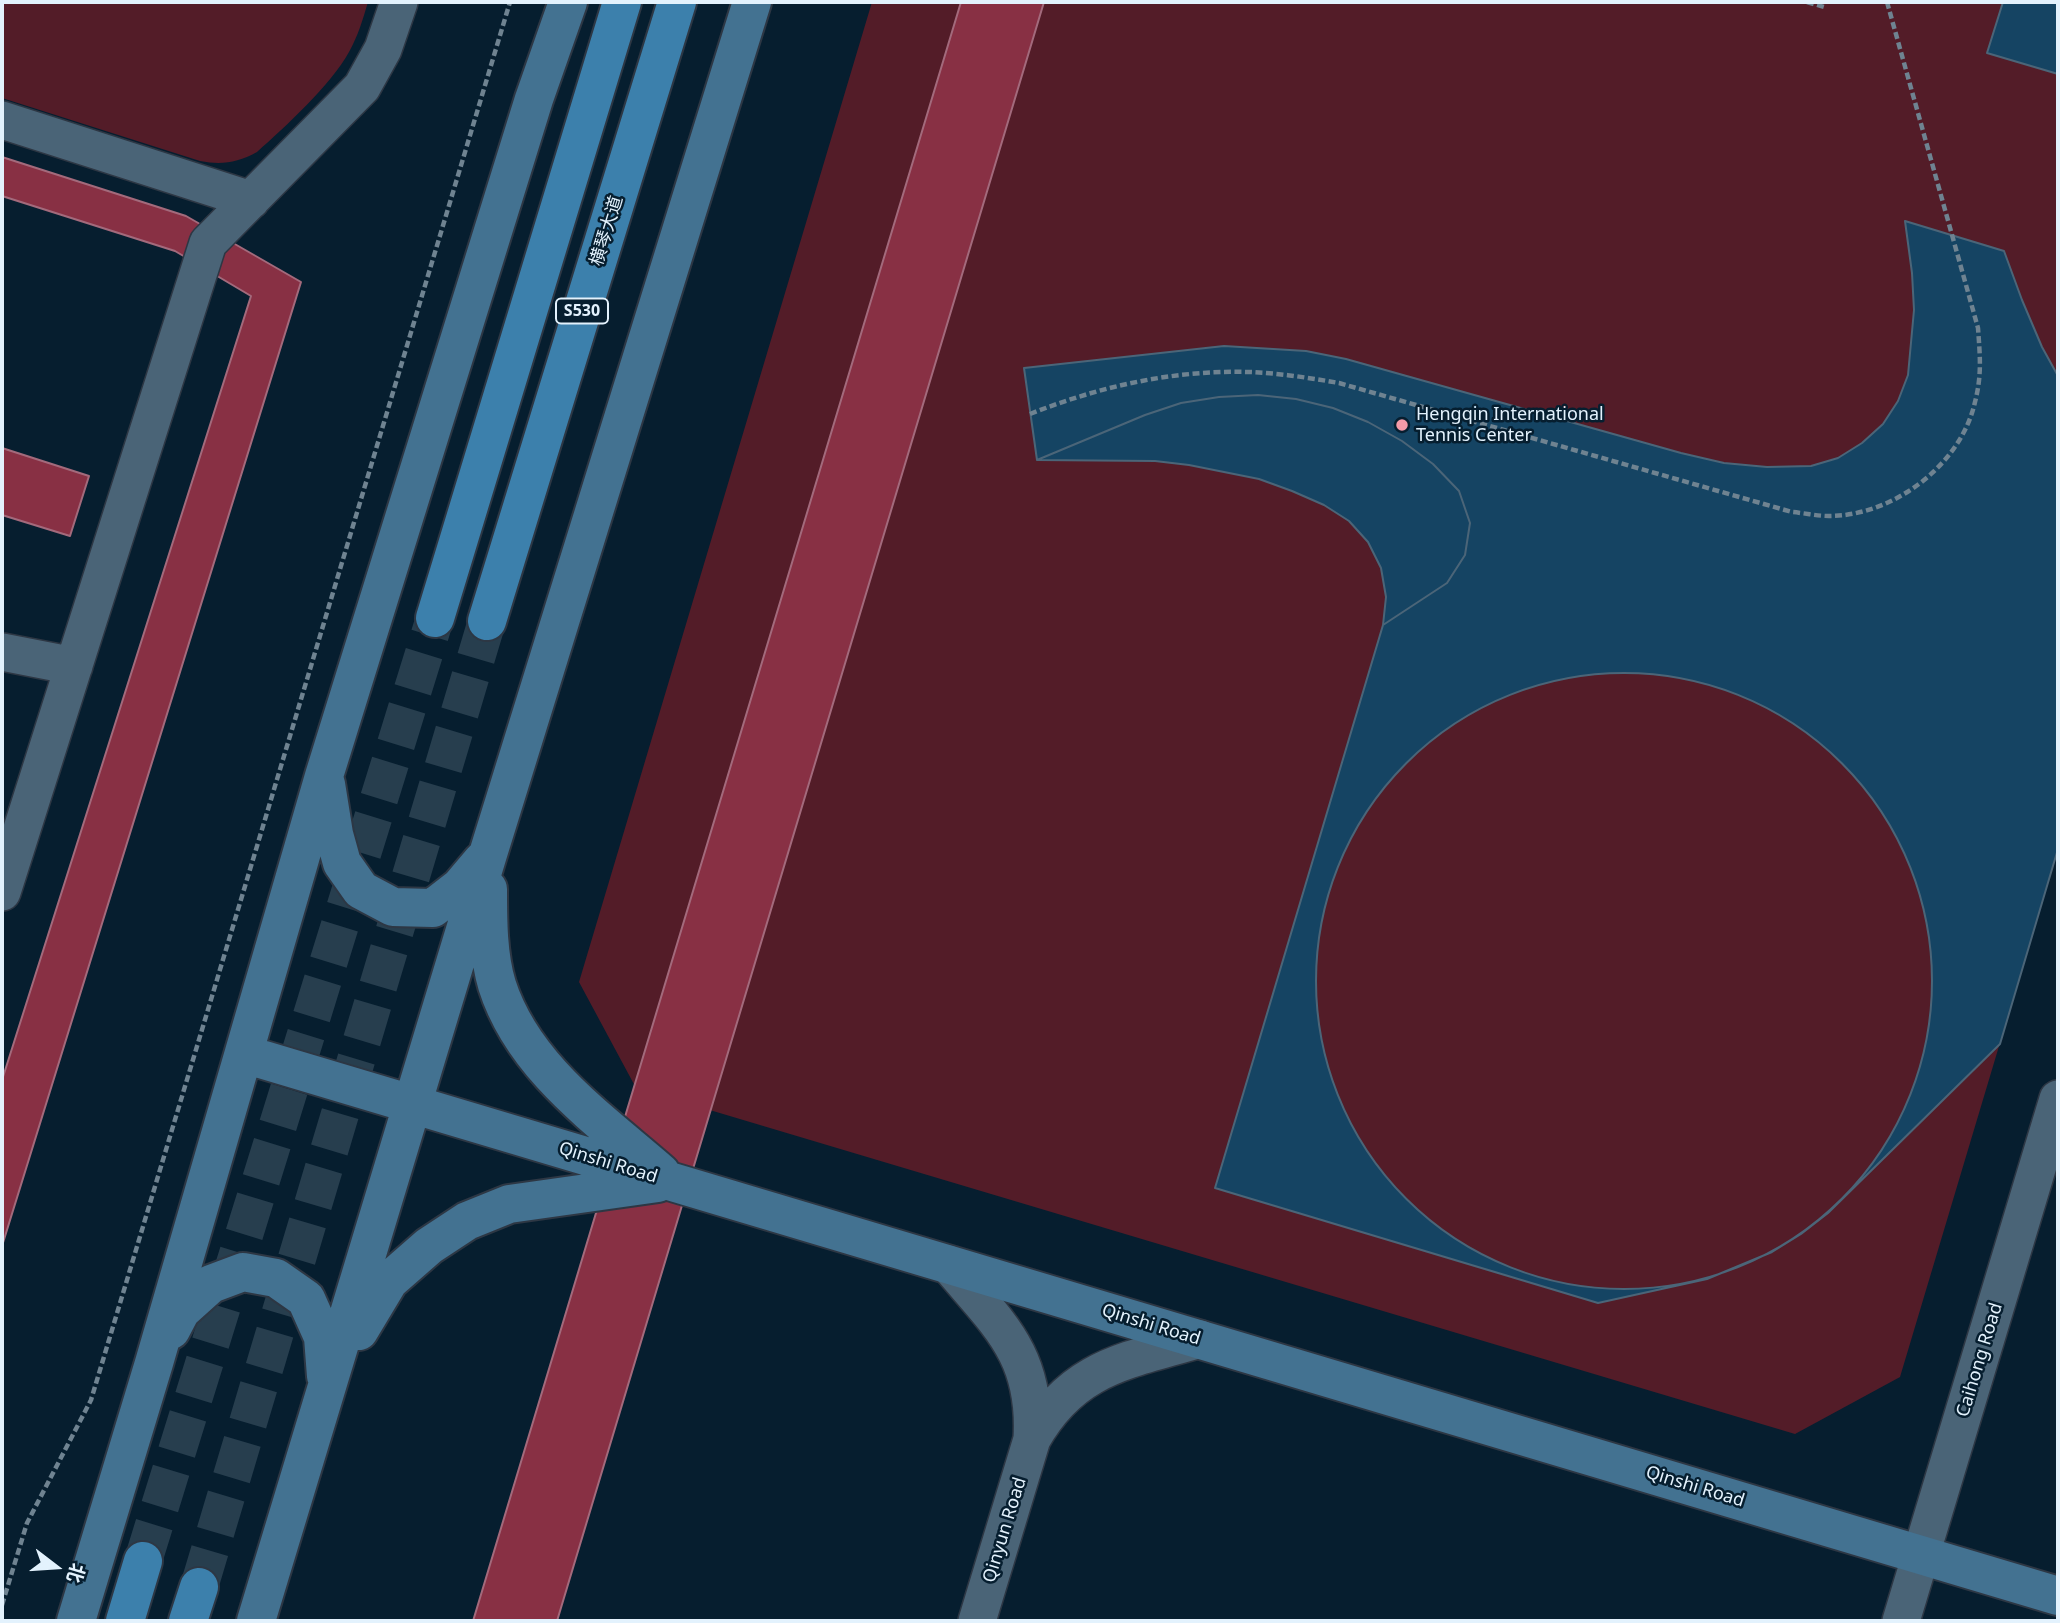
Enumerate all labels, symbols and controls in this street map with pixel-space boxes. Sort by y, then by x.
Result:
street label: 横琴大道 [586,193,628,269]
road number: S530 [556,298,608,324]
place label: Hengqin International Tennis Center [1416,404,1604,446]
marker: Hengqin International Tennis Center [1394,417,1410,433]
street label: Qinshi Road [556,1138,660,1188]
street label: Qinshi Road [1099,1300,1203,1350]
street label: Caihong Road [1952,1300,2008,1420]
street label: Qinshi Road [1643,1462,1747,1512]
street label: Qinyun Road [979,1475,1031,1585]
north arrow [21,1532,91,1602]
text: 北 [61,1560,91,1586]

